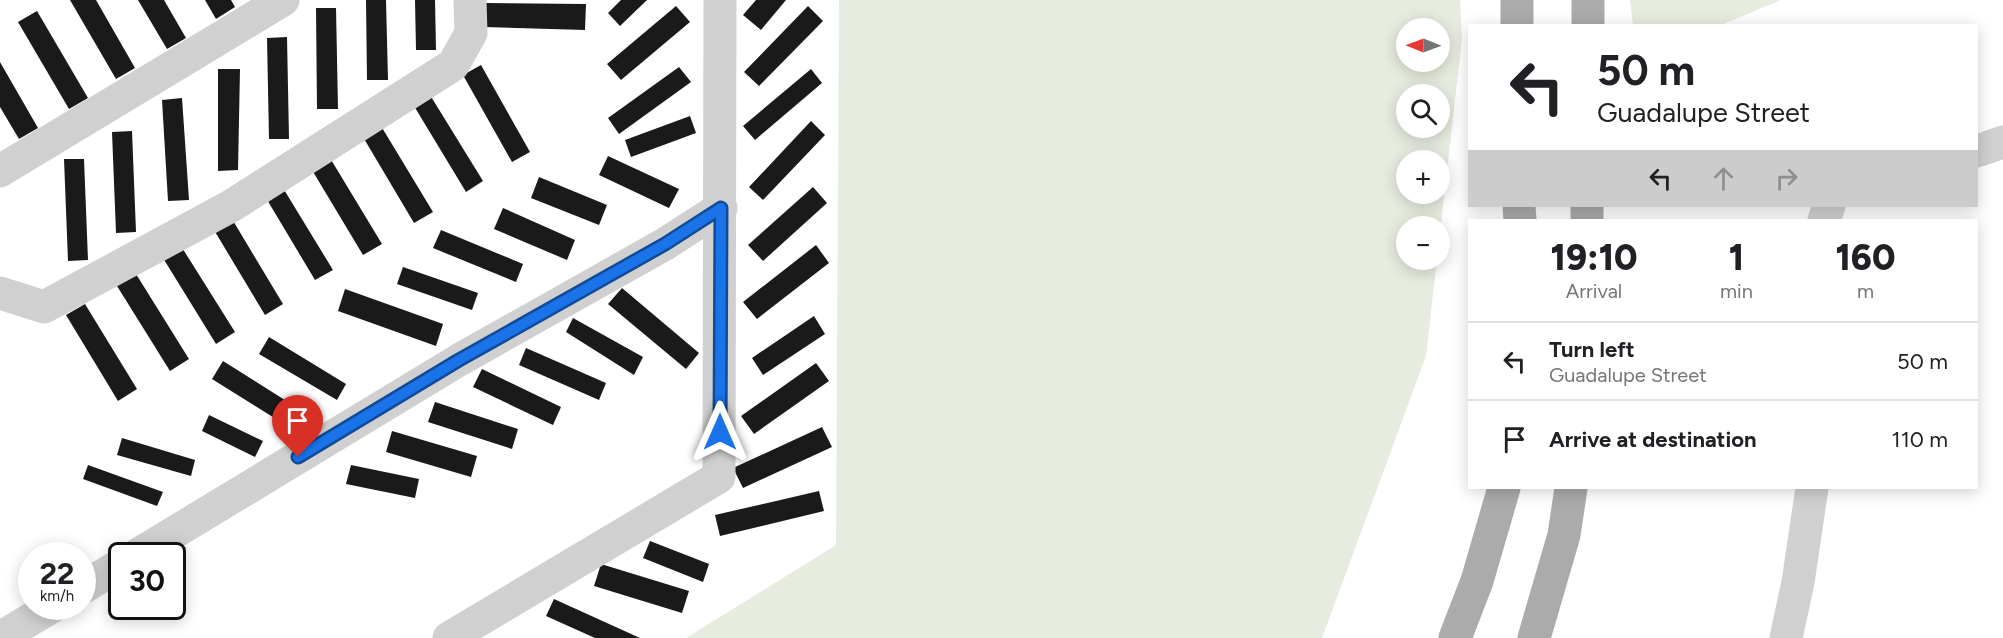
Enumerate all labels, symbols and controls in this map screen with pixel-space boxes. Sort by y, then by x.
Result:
north arrow [1396,18,1450,72]
map controls [1396,18,1450,270]
text: 50 m [1597,45,1695,96]
icon: left [1498,48,1576,126]
button: search [1396,84,1450,138]
text: Guadalupe Street [1597,96,1810,129]
button: + [1396,150,1450,204]
icon: left [1644,162,1677,195]
icon: ahead [1707,162,1740,195]
icon: right [1770,162,1803,195]
button: − [1396,216,1450,270]
text: 19:10 [1551,236,1637,279]
text: 1 [1729,236,1744,279]
text: 160 [1835,236,1895,279]
text: Arrival [1566,279,1622,303]
text: min [1720,279,1753,303]
text: m [1857,279,1874,303]
text: Turn left [1549,336,1635,363]
icon: left [1498,345,1531,378]
text: 50 m [1897,348,1948,375]
text: Guadalupe Street [1549,363,1707,387]
pin [272,395,323,457]
position arrow [688,400,752,464]
icon: arrive [281,404,314,437]
icon: arrive [1498,423,1531,456]
text: Arrive at destination [1549,426,1757,453]
text: 110 m [1892,426,1948,453]
speed limit sign: 30 [108,542,186,620]
text: 22 [40,555,74,592]
text: km/h [40,587,74,605]

